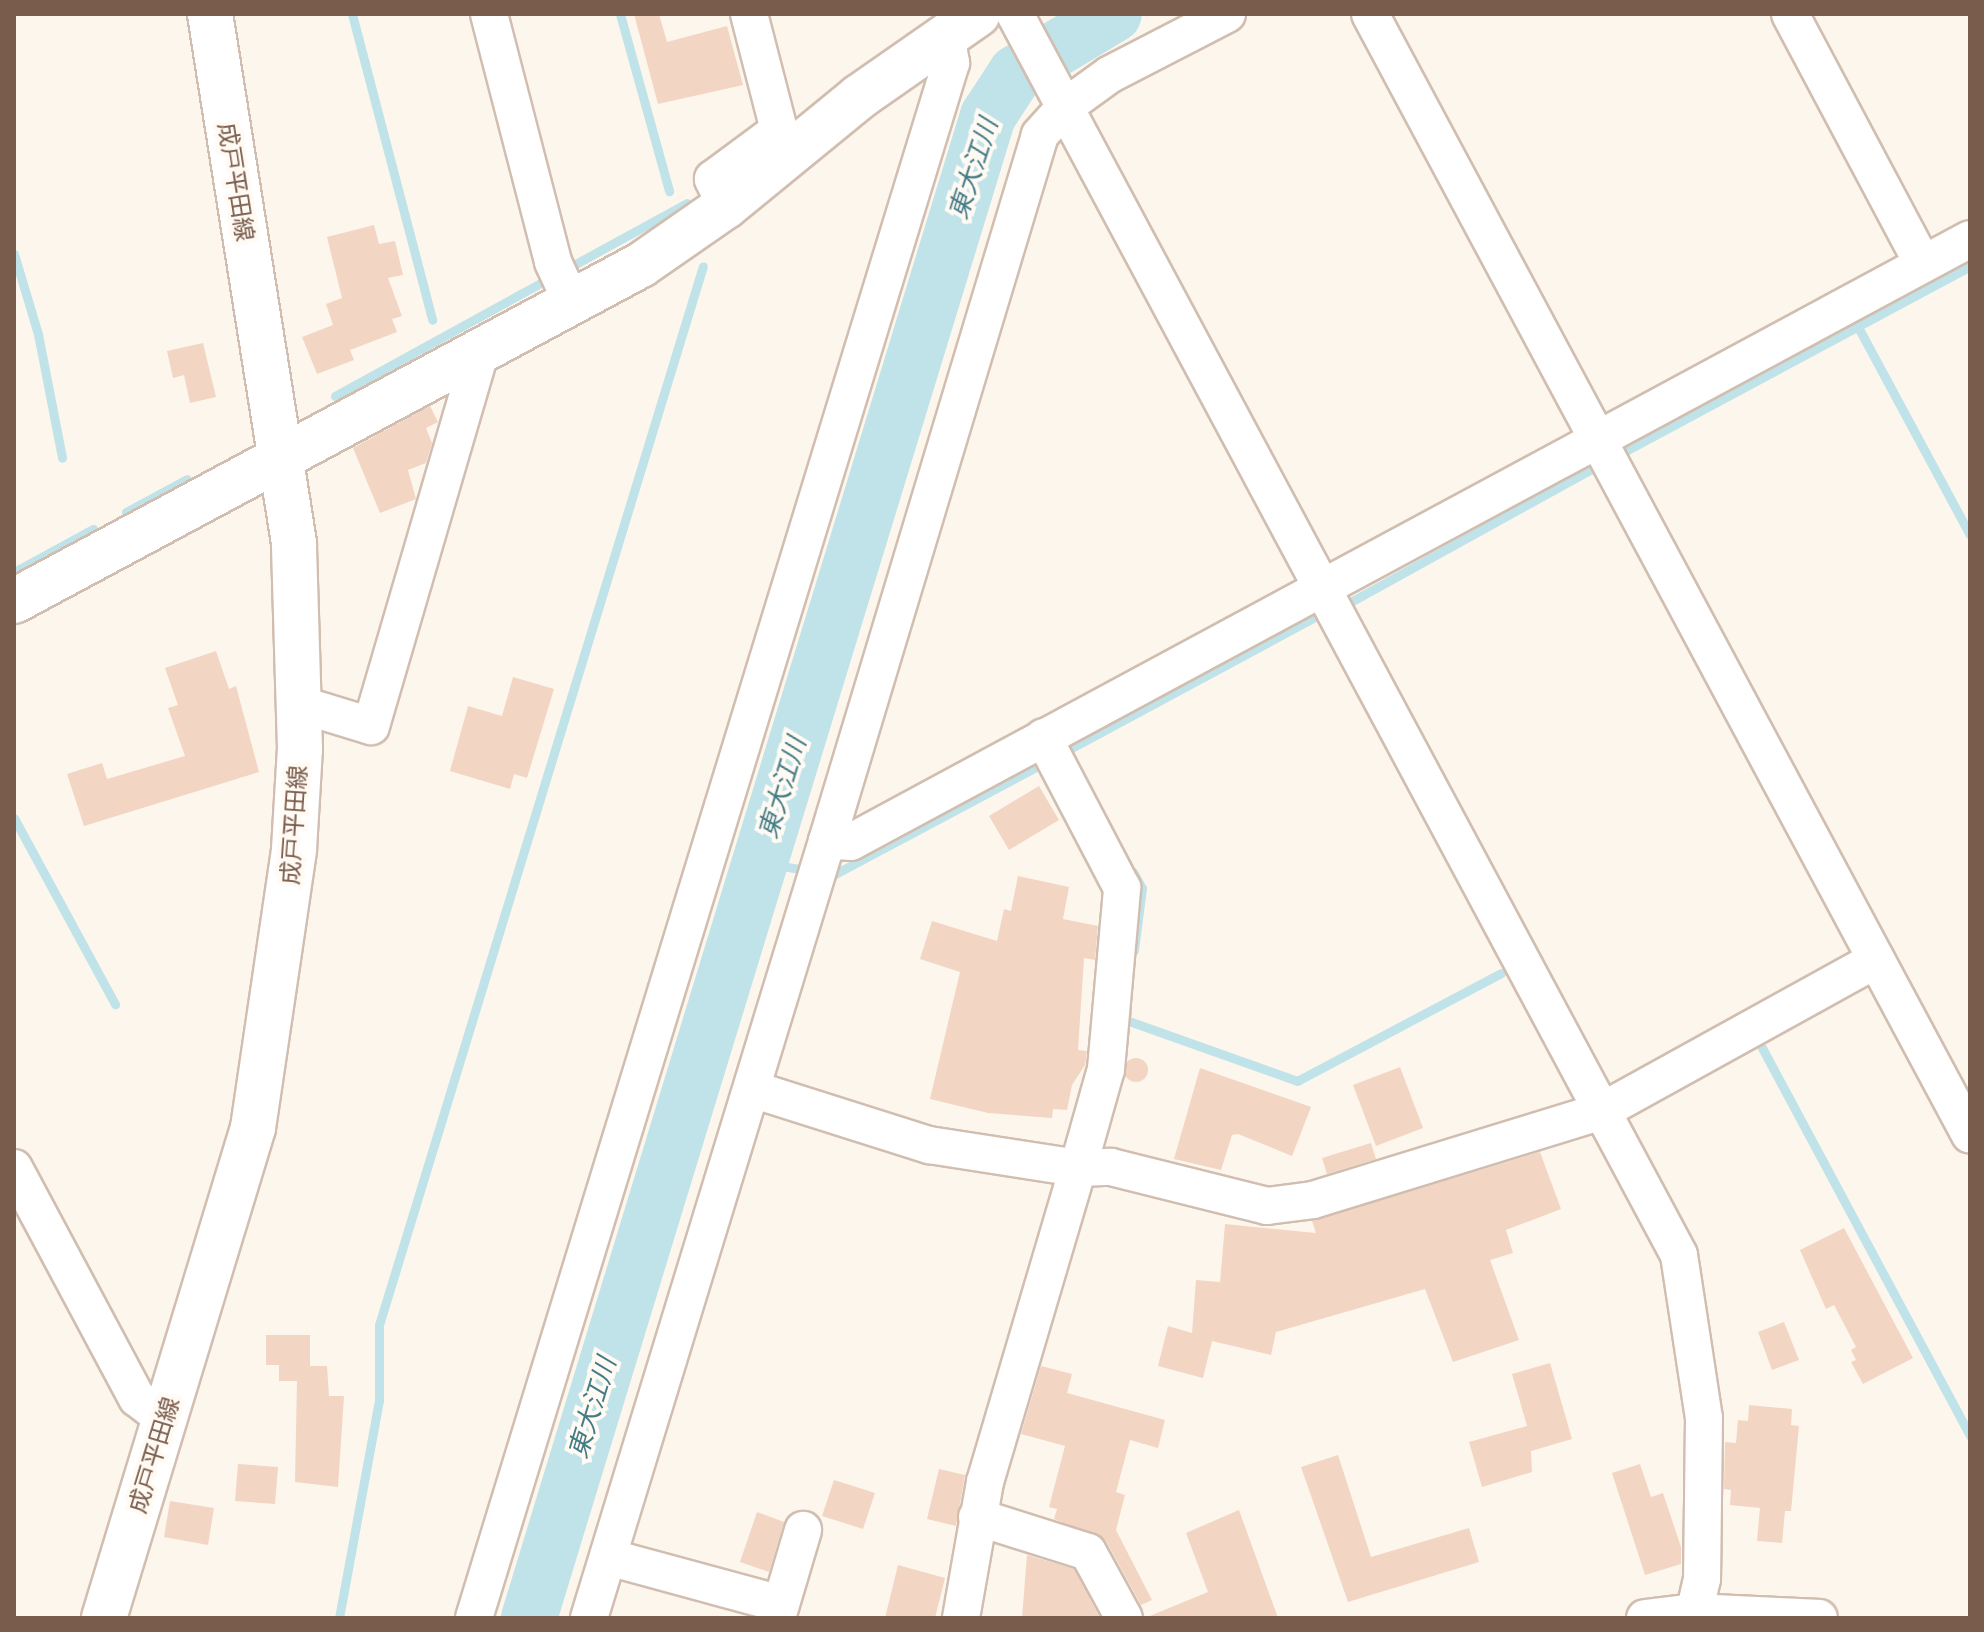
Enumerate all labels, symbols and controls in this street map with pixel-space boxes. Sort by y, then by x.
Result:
water label: 東大江川 [943,115,1005,223]
street label: 成戸平田線 [212,120,260,244]
water label: 東大江川 [753,734,813,842]
street label: 成戸平田線 [275,764,313,886]
water label: 東大江川 [563,1354,623,1462]
street label: 成戸平田線 [123,1393,185,1517]

